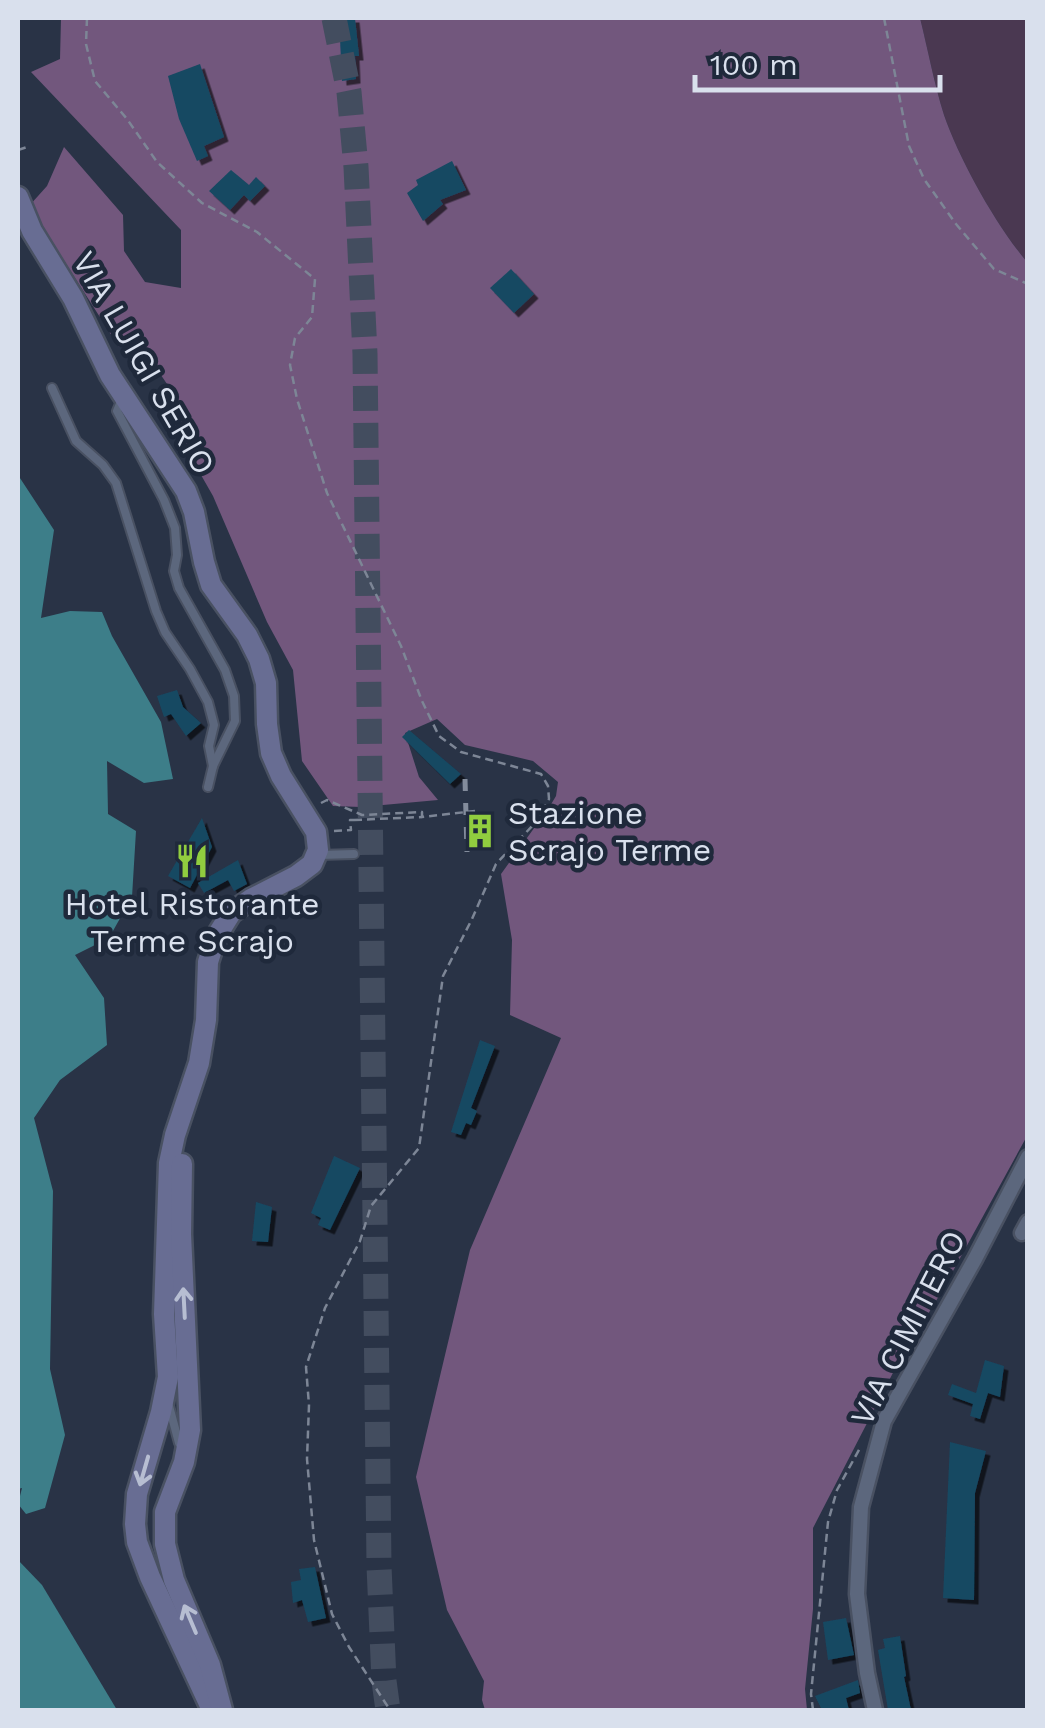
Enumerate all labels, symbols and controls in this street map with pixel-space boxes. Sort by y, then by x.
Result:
scale bar [695,30,940,92]
text: 100 m [710,47,798,82]
street label: VIA LUIGI SERIO [65,245,223,481]
place label: Stazione Scrajo Terme [508,794,711,869]
building icon: Stazione Scrajo Terme [461,812,499,850]
restaurant icon: Hotel Ristorante Terme Scrajo [173,842,211,880]
place label: Hotel Ristorante Terme Scrajo [65,885,319,960]
street label: VIA CIMITERO [843,1224,973,1432]
one-way arrow [174,1287,193,1319]
one-way arrow [133,1455,152,1486]
one-way arrow [180,1604,198,1635]

